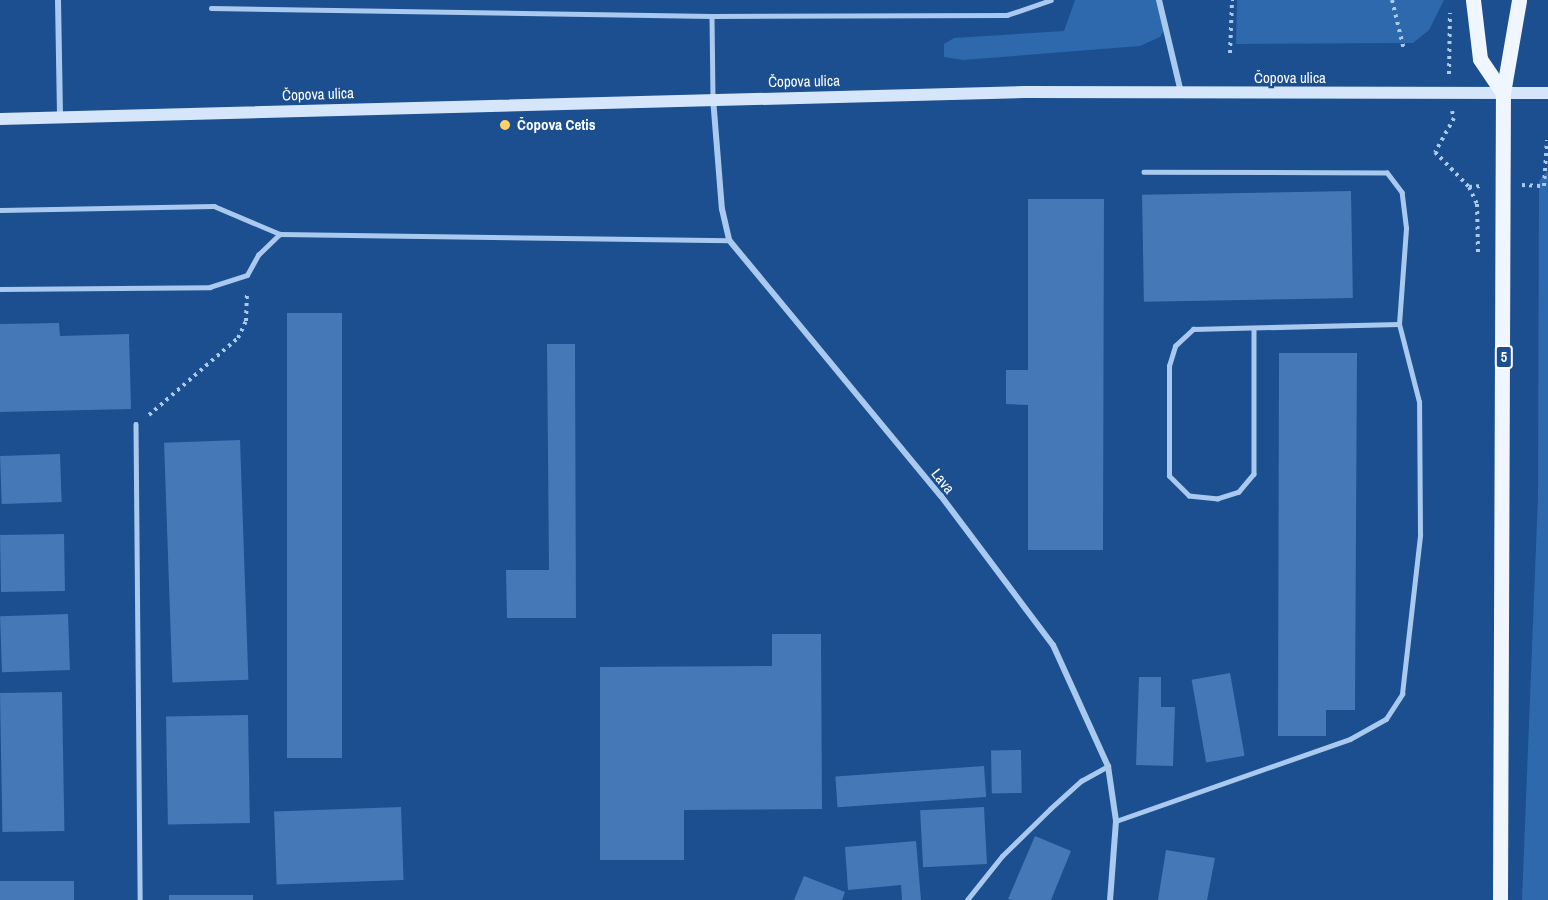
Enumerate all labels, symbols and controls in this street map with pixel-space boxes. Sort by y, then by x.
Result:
street label: Čopova ulica [1254,69,1326,87]
street label: Čopova ulica [768,71,840,91]
street label: Čopova ulica [282,84,354,104]
place label: Čopova Cetis [517,116,596,134]
marker: Čopova Cetis [498,118,512,132]
road number: 5 [1494,346,1514,368]
street label: Lava [928,465,958,497]

